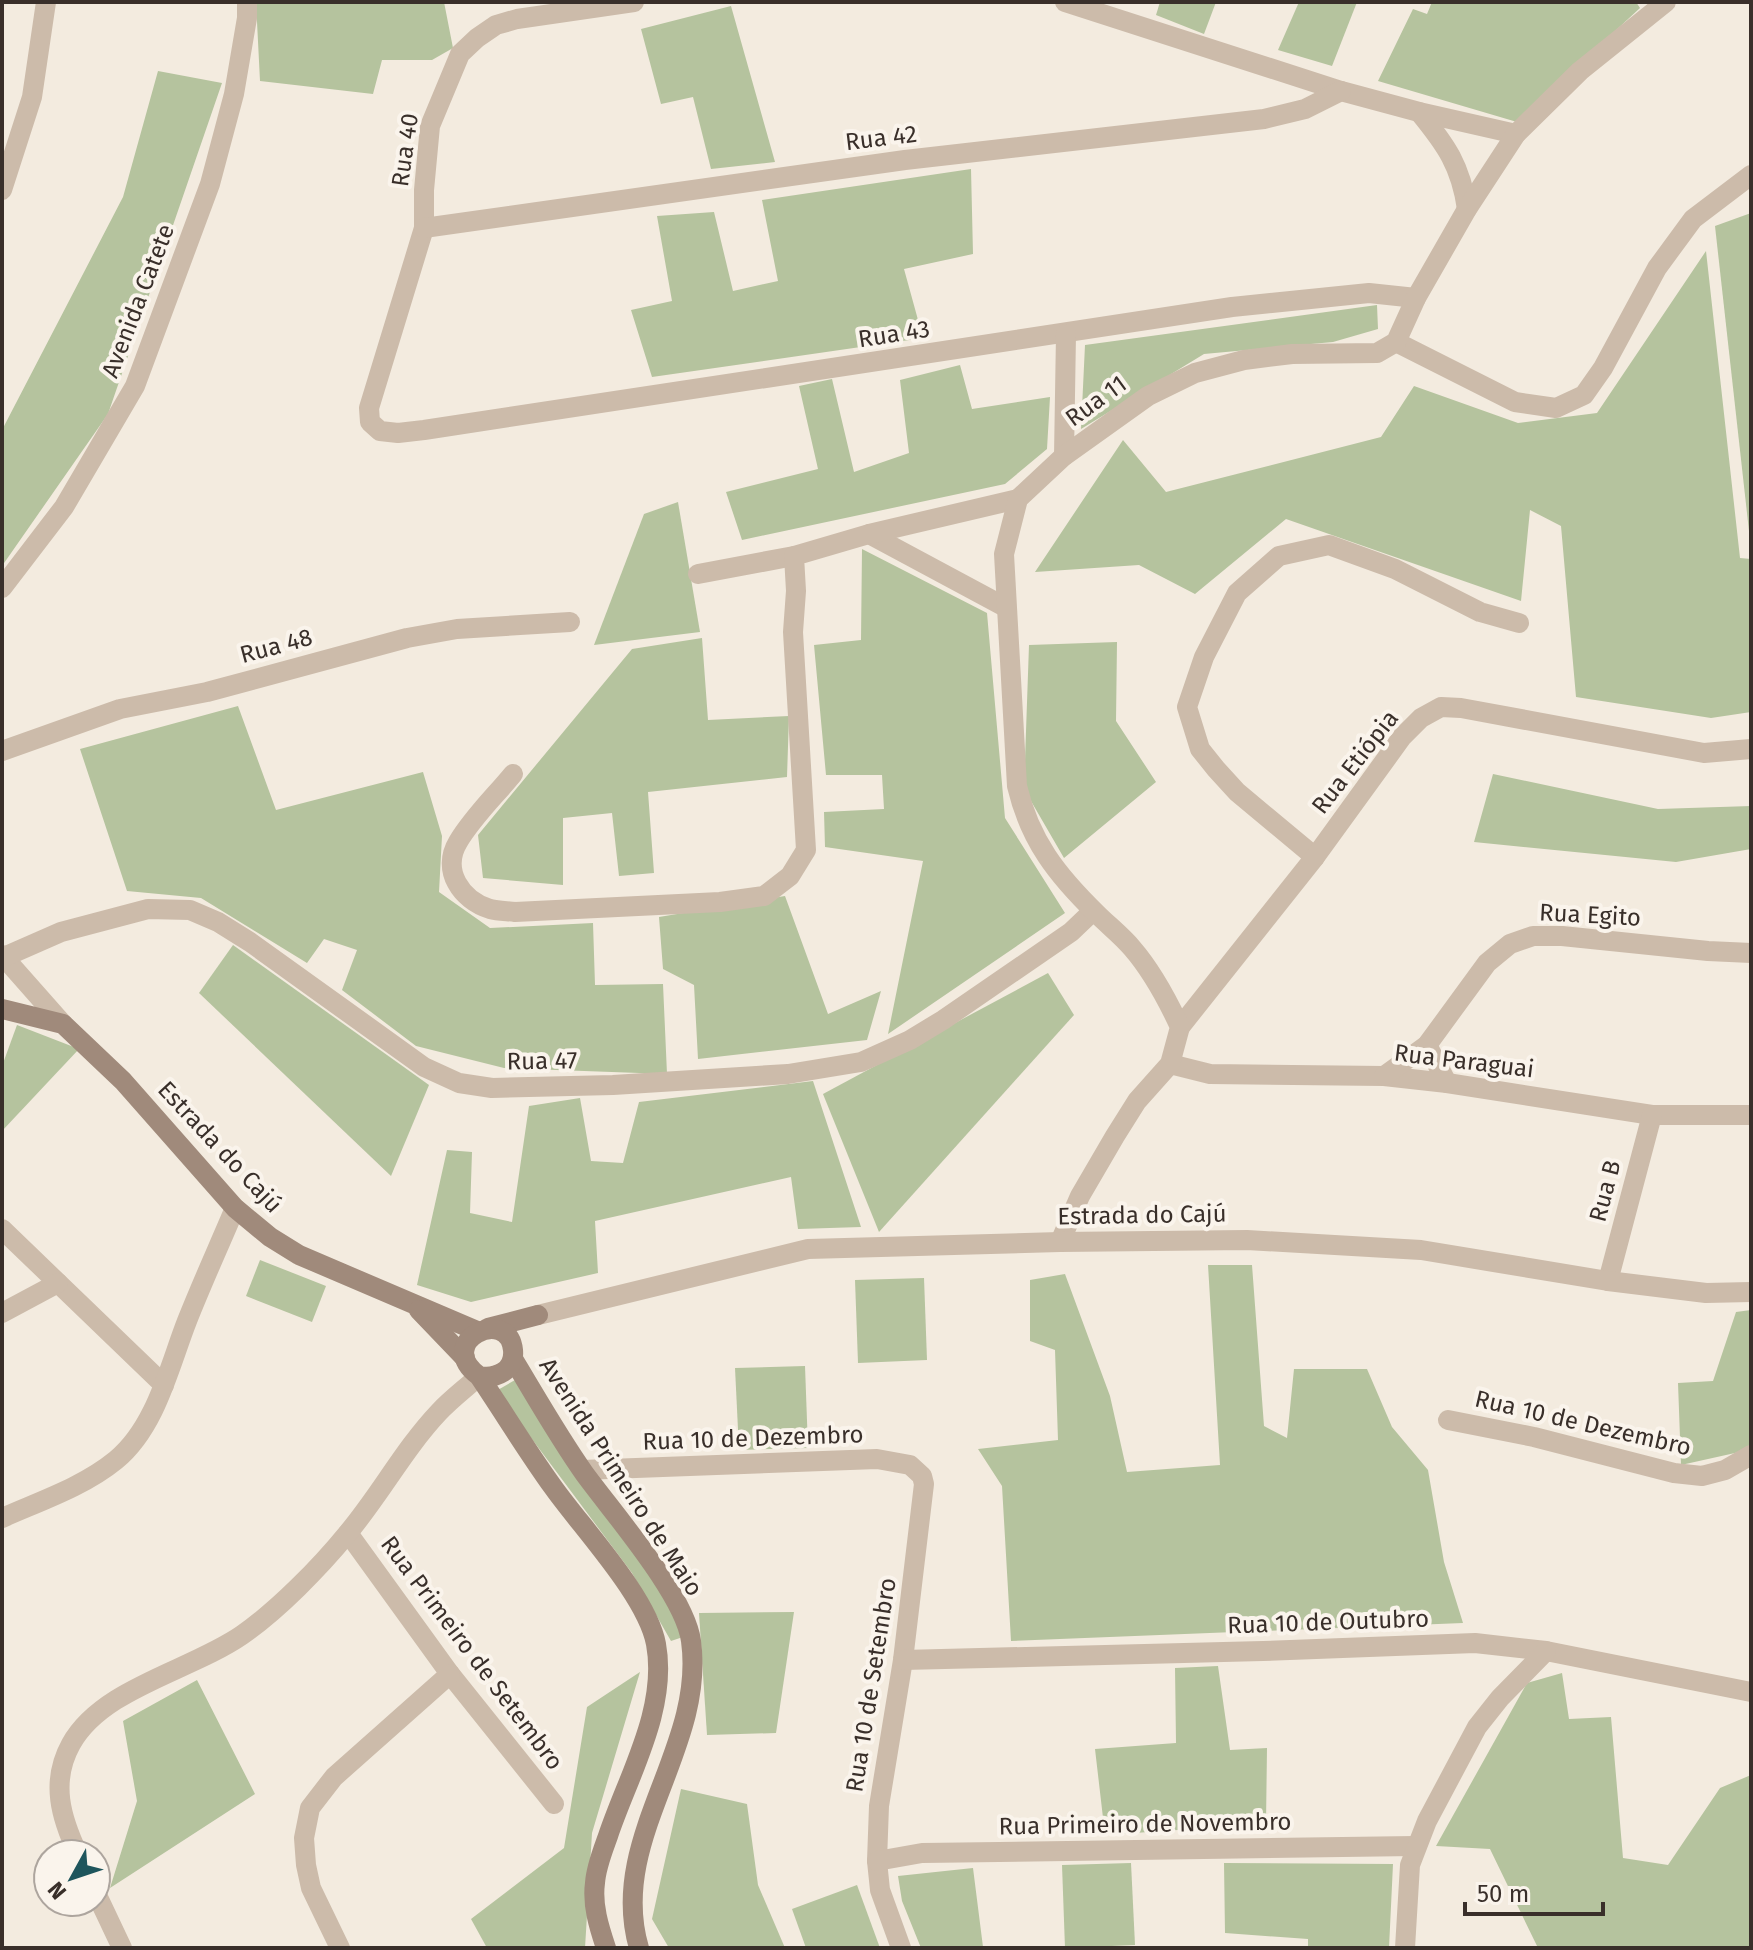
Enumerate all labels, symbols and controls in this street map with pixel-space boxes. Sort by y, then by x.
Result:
street label: Rua 40 [386,111,424,189]
street label: Rua 42 [844,120,918,156]
street label: Avenida Catete [96,220,180,382]
street label: Rua 43 [856,315,932,353]
street label: Rua 11 [1060,370,1132,432]
street label: Rua 48 [237,623,315,669]
street label: Rua Etiópia [1306,705,1404,819]
street label: Rua Egito [1538,898,1642,932]
street label: Rua Paraguai [1392,1039,1536,1083]
street label: Rua 47 [506,1046,578,1076]
street label: Estrada do Cajú [152,1076,288,1218]
street label: Rua B [1583,1157,1627,1225]
street label: Estrada do Cajú [1057,1200,1227,1230]
street label: Avenida Primeiro de Maio [533,1353,709,1601]
street label: Rua 10 de Dezembro [1472,1385,1694,1461]
street label: Rua 10 de Dezembro [642,1420,864,1456]
street label: Rua Primeiro de Setembro [375,1531,569,1775]
street label: Rua 10 de Setembro [840,1576,902,1794]
street label: Rua 10 de Outubro [1227,1604,1429,1640]
street label: Rua Primeiro de Novembro [998,1807,1292,1841]
north arrow [32,1838,112,1918]
scale bar [1465,1866,1603,1916]
text: N [42,1876,72,1905]
text: 50 m [1477,1880,1529,1908]

